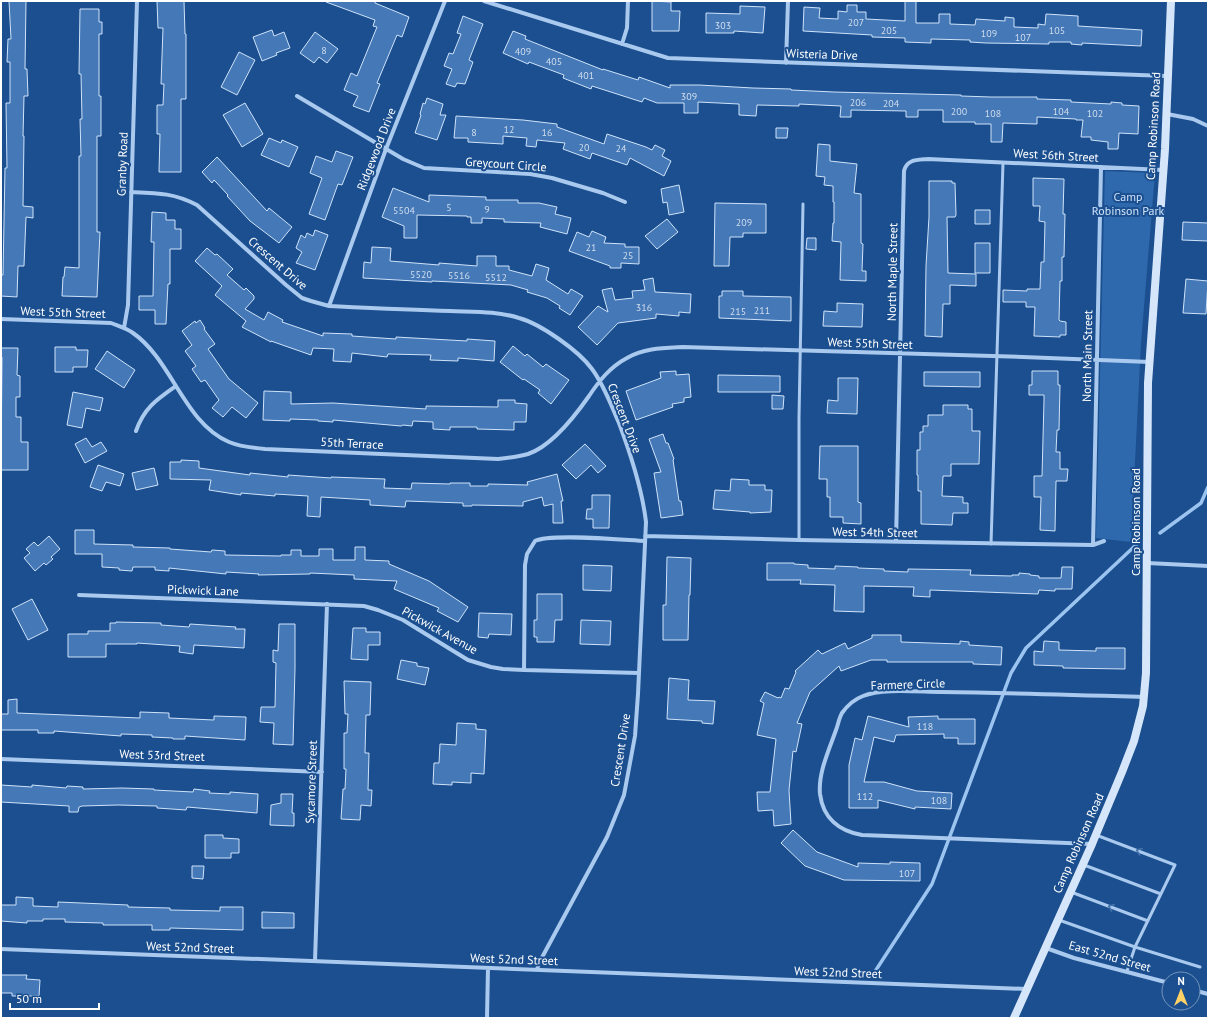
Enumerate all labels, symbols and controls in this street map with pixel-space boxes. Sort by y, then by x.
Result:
house number: 207 [848,16,864,29]
house number: 303 [715,19,731,32]
house number: 205 [881,24,897,37]
house number: 105 [1049,24,1065,37]
house number: 109 [981,27,997,40]
house number: 107 [1015,31,1031,44]
house number: 8 [321,44,327,57]
house number: 409 [515,45,531,58]
street label: Wisteria Drive [786,45,858,63]
house number: 405 [546,55,562,68]
house number: 401 [578,69,594,82]
street label: Camp Robinson Road [1143,72,1163,180]
house number: 309 [681,90,697,103]
house number: 206 [850,96,866,109]
house number: 204 [883,97,900,110]
house number: 200 [951,105,968,118]
house number: 104 [1053,105,1070,118]
street label: Ridgewood Drive [353,106,399,192]
house number: 108 [985,107,1001,120]
house number: 102 [1087,107,1103,120]
house number: 12 [504,123,514,136]
house number: 8 [471,126,477,139]
house number: 16 [542,126,552,139]
street label: Granby Road [113,132,131,196]
house number: 20 [579,141,590,154]
house number: 24 [616,142,627,155]
street label: West 56th Street [1013,145,1099,165]
street label: Greycourt Circle [465,154,547,174]
park label: Camp Robinson Park [1092,189,1165,218]
house number: 5 [446,201,452,214]
house number: 9 [484,203,490,216]
house number: 5504 [393,204,415,217]
house number: 209 [736,216,752,229]
street label: North Maple Street [884,223,900,321]
street label: Crescent Drive [245,233,311,293]
house number: 21 [586,241,596,254]
house number: 25 [623,249,633,262]
house number: 5520 [410,268,432,281]
house number: 5516 [448,269,470,282]
house number: 5512 [485,271,507,284]
house number: 316 [636,301,652,314]
street label: West 55th Street [20,303,106,321]
house number: 211 [754,304,770,317]
house number: 215 [730,305,746,318]
street label: North Main Street [1079,310,1095,402]
street label: West 55th Street [827,334,913,352]
street label: Crescent Drive [605,381,645,455]
street label: 55th Terrace [320,434,384,452]
street label: Camp Robinson Road [1128,468,1143,576]
street label: West 54th Street [832,524,918,540]
street label: Pickwick Lane [167,581,239,599]
street label: Pickwick Avenue [400,603,480,657]
street label: Farmere Circle [870,675,946,693]
street label: Crescent Drive [607,712,633,788]
house number: 118 [917,720,933,733]
street label: Sycamore Street [302,740,320,824]
street label: West 53rd Street [119,746,205,764]
house number: 112 [857,790,873,803]
street label: Camp Robinson Road [1049,791,1107,895]
house number: 108 [931,794,947,807]
one-way arrow [1135,848,1142,856]
house number: 107 [899,867,915,880]
one-way arrow [1108,904,1115,912]
street label: East 52nd Street [1067,937,1153,975]
street label: West 52nd Street [146,938,234,956]
street label: West 52nd Street [470,950,558,968]
street label: West 52nd Street [794,963,882,981]
north arrow [1161,971,1201,1011]
text: N [1177,974,1185,988]
scale bar [10,985,99,1011]
text: 50 m [16,991,42,1006]

